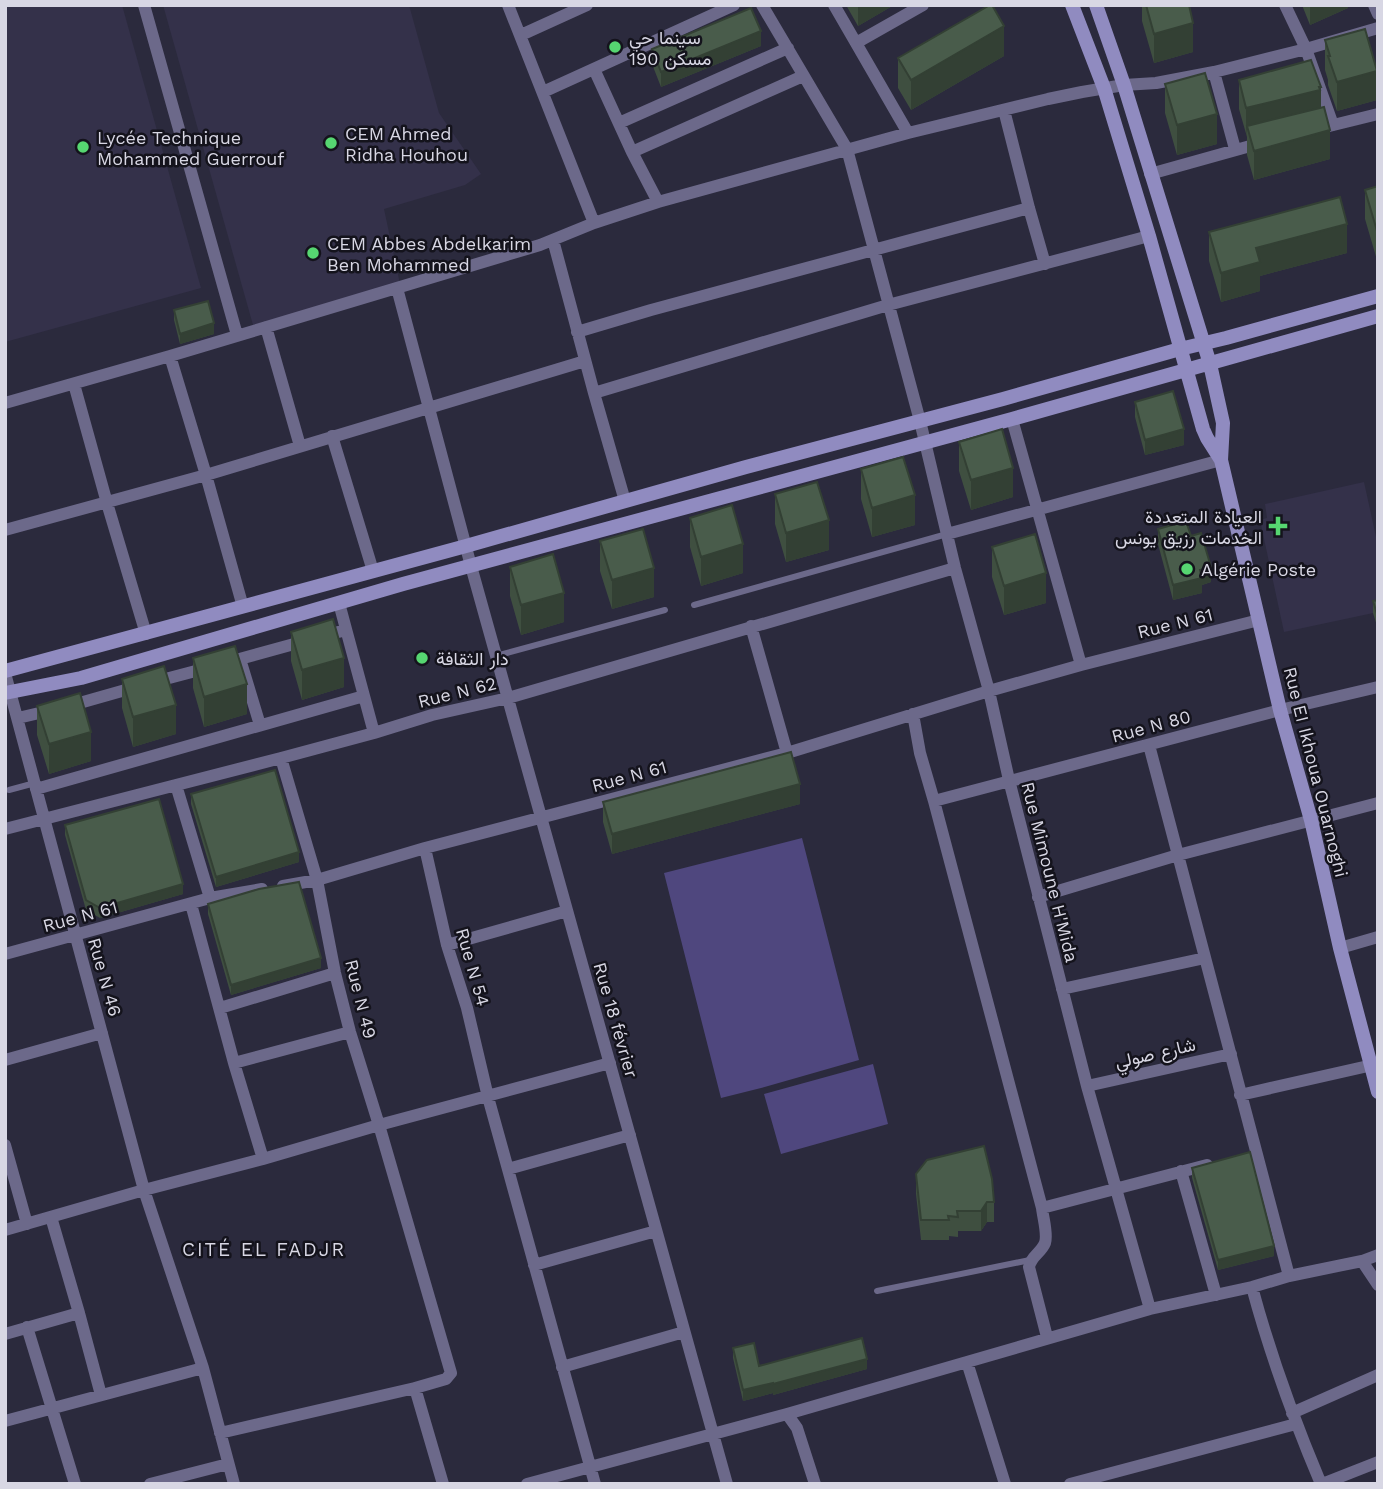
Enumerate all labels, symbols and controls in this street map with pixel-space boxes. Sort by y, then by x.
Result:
place label: سينما حي 190 مسكن [629,27,711,70]
marker: سينما حي 190 مسكن [607,39,623,55]
place label: CEM Ahmed Ridha Houhou [345,123,468,165]
place label: Lycée Technique Mohammed Guerrouf [97,127,284,169]
marker: CEM Ahmed Ridha Houhou [323,135,339,151]
marker: Lycée Technique Mohammed Guerrouf [75,139,91,155]
place label: CEM Abbes Abdelkarim Ben Mohammed [327,233,531,275]
marker: CEM Abbes Abdelkarim Ben Mohammed [305,245,321,261]
place label: العيادة المتعددة الخدمات رزيق يونس [1115,506,1262,549]
marker: العيادة المتعددة الخدمات رزيق يونس [1268,516,1288,536]
place label: Algérie Poste [1201,559,1316,580]
marker: Algérie Poste [1179,561,1195,577]
street label: Rue N 61 [1135,604,1215,642]
place label: دار الثقافة [436,648,509,670]
marker: دار الثقافة [414,650,430,666]
street label: Rue EI Ikhoua Ouarnoghi [1280,665,1352,879]
street label: Rue N 62 [416,672,498,712]
street label: Rue N 80 [1109,705,1193,747]
street label: Rue N 61 [589,756,669,796]
street label: Rue Mimoune H'Mida [1017,780,1083,964]
street label: Rue N 61 [40,896,120,936]
street label: Rue N 54 [452,926,494,1008]
street label: Rue N 46 [84,935,126,1019]
street label: Rue N 49 [341,957,381,1041]
street label: Rue 18 février [589,960,643,1080]
street label: شارع صولي [1113,1034,1199,1077]
district label: CITÉ EL FADJR [182,1238,346,1261]

